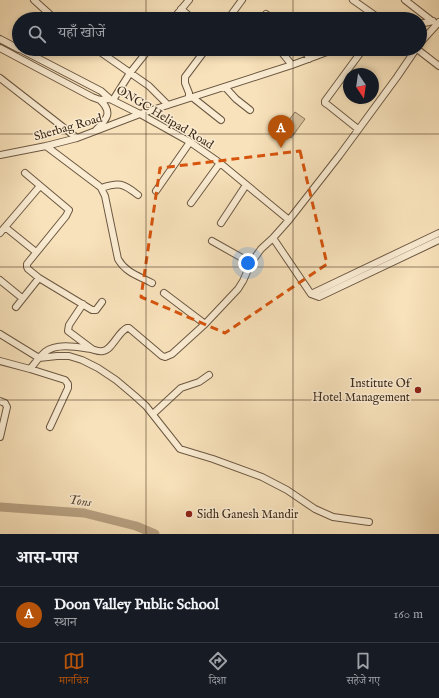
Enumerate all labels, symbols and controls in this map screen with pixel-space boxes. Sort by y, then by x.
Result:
search box [12,12,427,56]
icon: search [26,23,48,45]
text: यहाँ खोजें [58,23,105,42]
north arrow [343,68,379,104]
street label: ONGC Helipad Road [113,82,217,154]
street label: Sherbag Road [32,110,105,144]
pin: A [268,115,294,148]
your location [238,253,258,273]
place label: Institute Of Hotel Management [313,376,413,405]
marker: Institute Of Hotel Management [413,385,423,395]
water label: Tons [67,491,93,512]
place label: Sidh Ganesh Mandir [197,507,299,522]
marker: Sidh Ganesh Mandir [184,509,194,519]
text: आस-पास [16,548,78,569]
text: Doon Valley Public School [54,595,219,614]
text: A [25,606,33,623]
text: 160 m [393,606,423,623]
text: स्थान [54,614,77,631]
tab: मानचित्र [59,650,89,691]
tab: दिशा [207,650,229,691]
tab: सहेजे गए [346,650,380,691]

